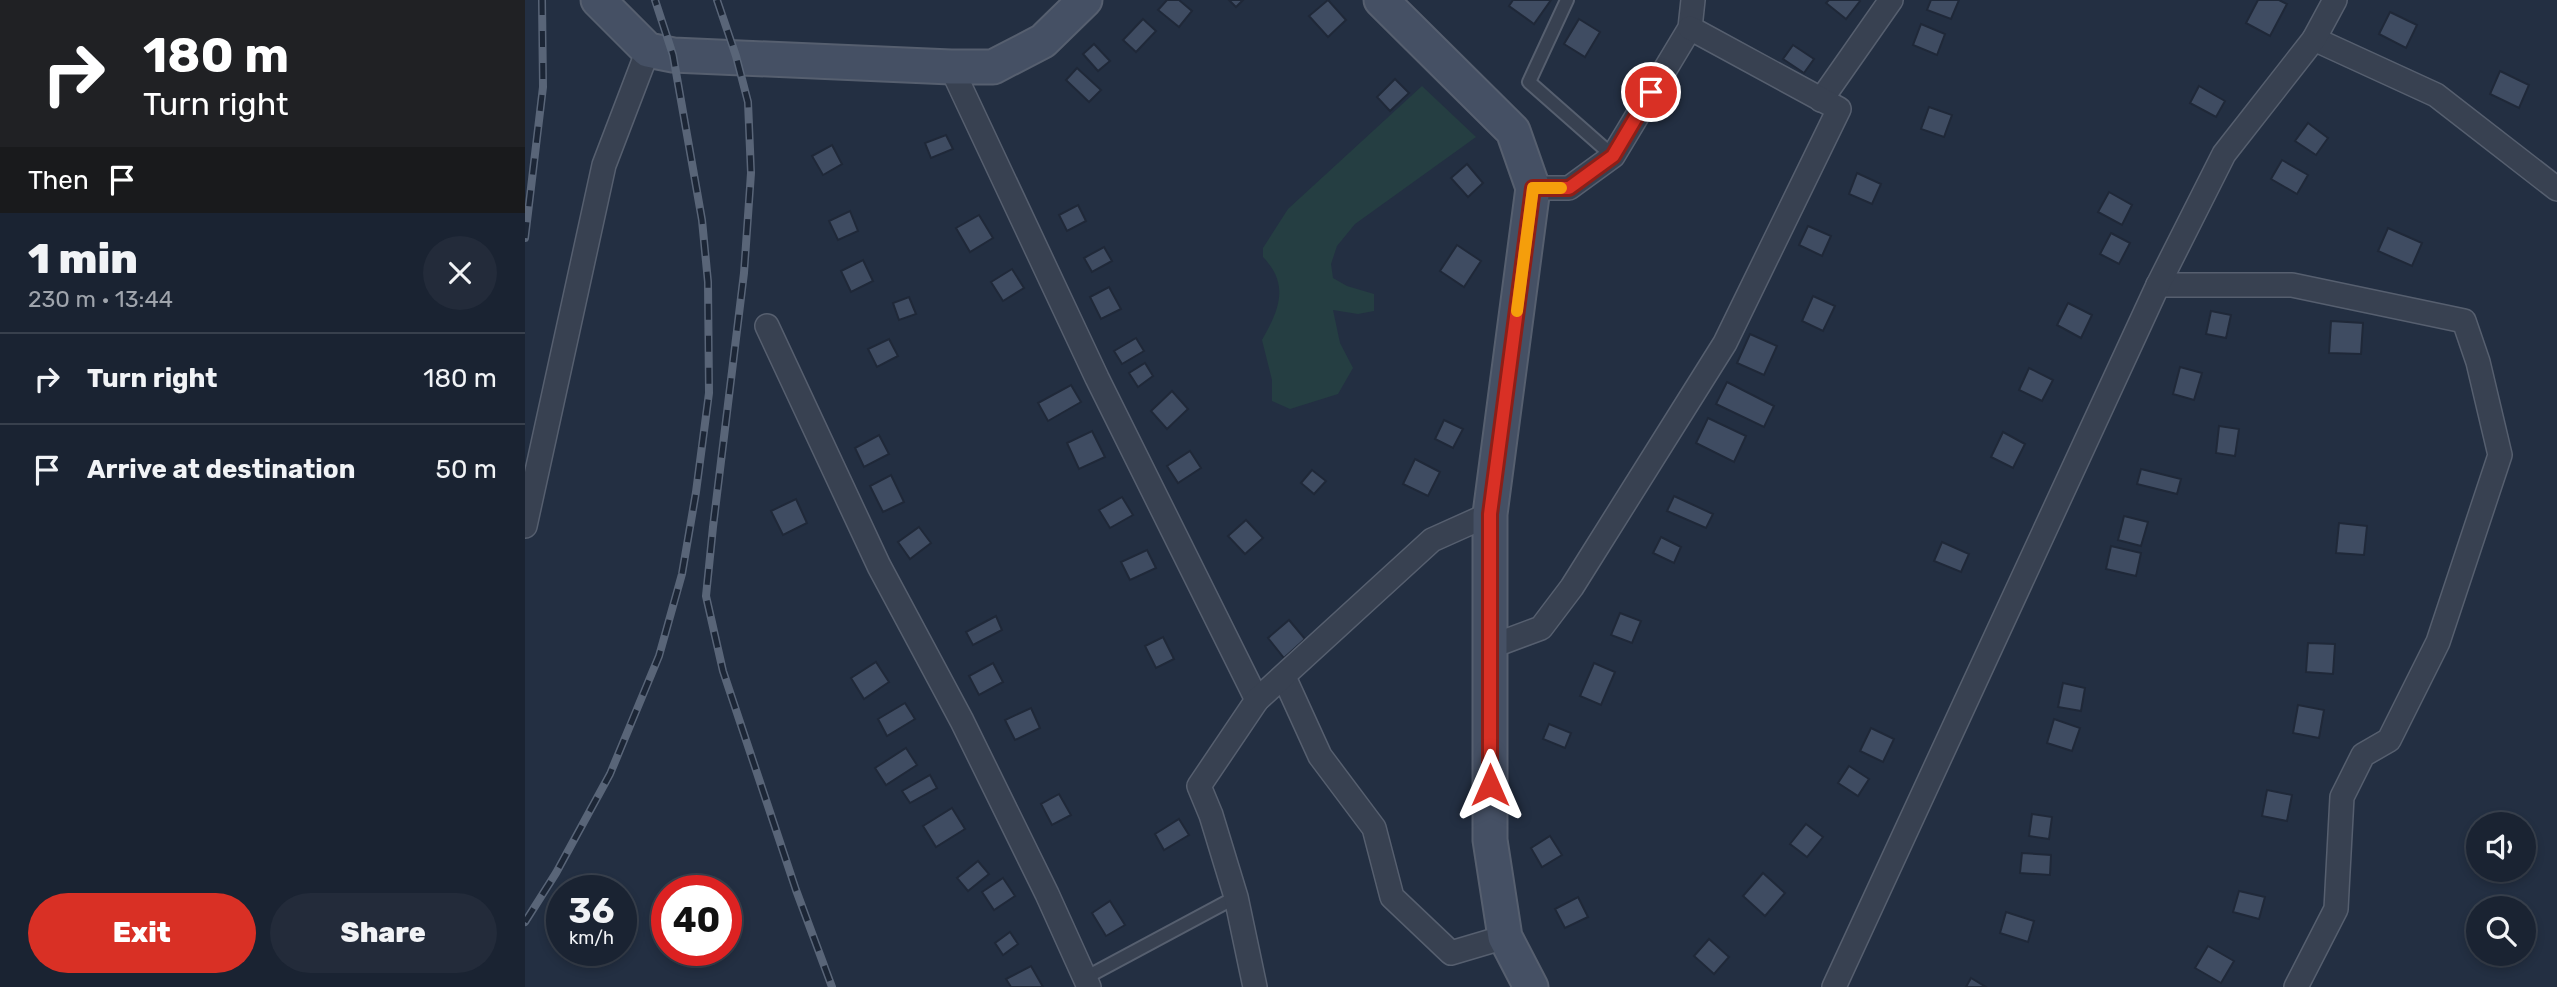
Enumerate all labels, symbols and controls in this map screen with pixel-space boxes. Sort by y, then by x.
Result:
text: 180 m [143,26,289,84]
icon: right [28,28,119,119]
pin [1621,62,1681,122]
icon: arrive [1632,73,1670,111]
text: Turn right [143,85,288,123]
icon: arrive [103,161,141,199]
text: Then [28,165,89,196]
text: 1 min [28,234,138,284]
button: close [423,236,497,310]
text: 230 m · 13:44 [28,285,173,313]
icon: right [28,360,66,398]
text: Turn right [87,363,217,394]
text: 180 m [423,363,497,394]
icon: arrive [28,451,66,489]
text: Arrive at destination [87,454,355,485]
text: 50 m [436,454,497,485]
position arrow [1453,748,1527,822]
map controls [2466,812,2536,966]
button: sound [2466,812,2536,882]
speed limit sign: 40 [651,875,742,966]
text: 36 [569,890,614,932]
button: Exit [28,893,256,973]
button: Share [270,893,497,973]
button: search [2466,896,2536,966]
text: km/h [569,927,614,949]

